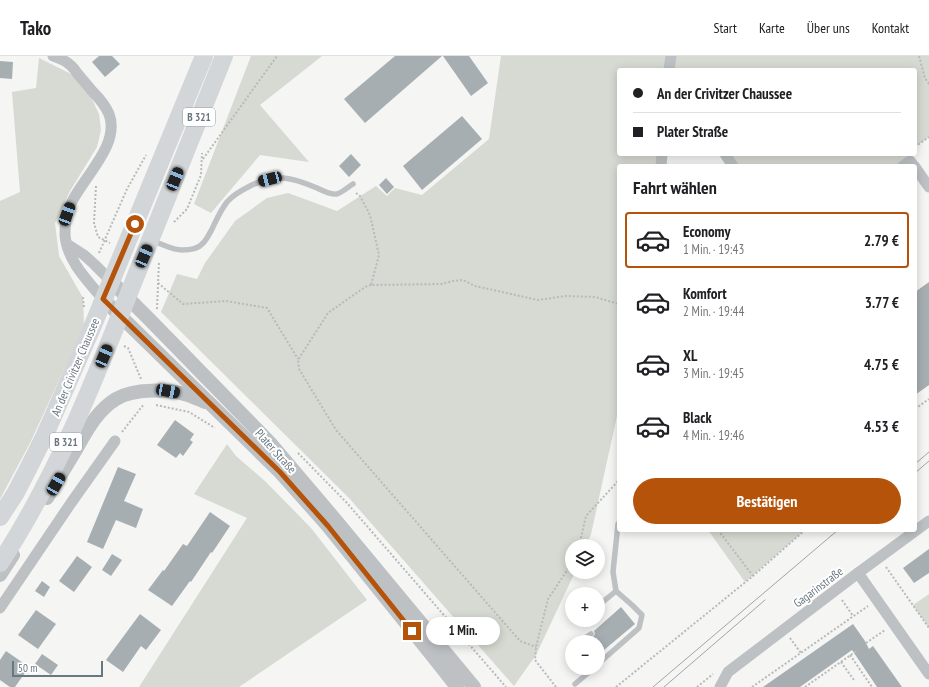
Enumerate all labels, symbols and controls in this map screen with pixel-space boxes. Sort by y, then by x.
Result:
text: Tako [20,16,51,40]
text: Start [713,19,737,37]
text: Karte [759,19,785,37]
text: Über uns [807,19,850,37]
text: Kontakt [872,19,909,37]
text: An der Crivitzer Chaussee [657,84,792,103]
road number: B 321 [183,108,215,126]
text: Plater Straße [657,122,728,141]
car [165,166,185,192]
car [257,170,283,188]
text: Fahrt wählen [633,176,717,199]
car [57,201,77,227]
route start [126,215,144,233]
icon: car [635,222,671,258]
text: Economy [683,222,731,241]
text: 2.79 € [864,231,899,250]
text: 1 Min. · 19:43 [683,241,744,258]
car [134,243,154,269]
icon: car [635,284,671,320]
text: Komfort [683,284,727,303]
text: 3.77 € [865,293,899,312]
text: 2 Min. · 19:44 [683,303,744,320]
street label: An der Crivitzer Chaussee [48,316,102,418]
car [94,343,114,369]
icon: car [635,346,671,382]
text: XL [683,346,697,365]
text: 4.75 € [864,355,899,374]
text: 3 Min. · 19:45 [683,365,744,382]
car [155,383,181,399]
icon: car [635,408,671,444]
text: Black [683,408,712,427]
text: 4.53 € [864,417,899,436]
street label: Plater Straße [252,426,300,476]
text: 4 Min. · 19:46 [683,427,744,444]
road number: B 321 [50,433,82,451]
car [45,471,67,497]
button: Bestätigen [633,478,901,524]
map controls [565,539,605,675]
button: layers [565,539,605,579]
street label: Gagarinstraße [790,564,846,610]
button: + [565,587,605,627]
callout: 1 Min. [426,617,500,645]
route end [403,622,421,640]
text: 1 Min. [448,622,478,639]
button: − [565,635,605,675]
scale bar [12,659,103,678]
text: 50 m [18,661,37,675]

